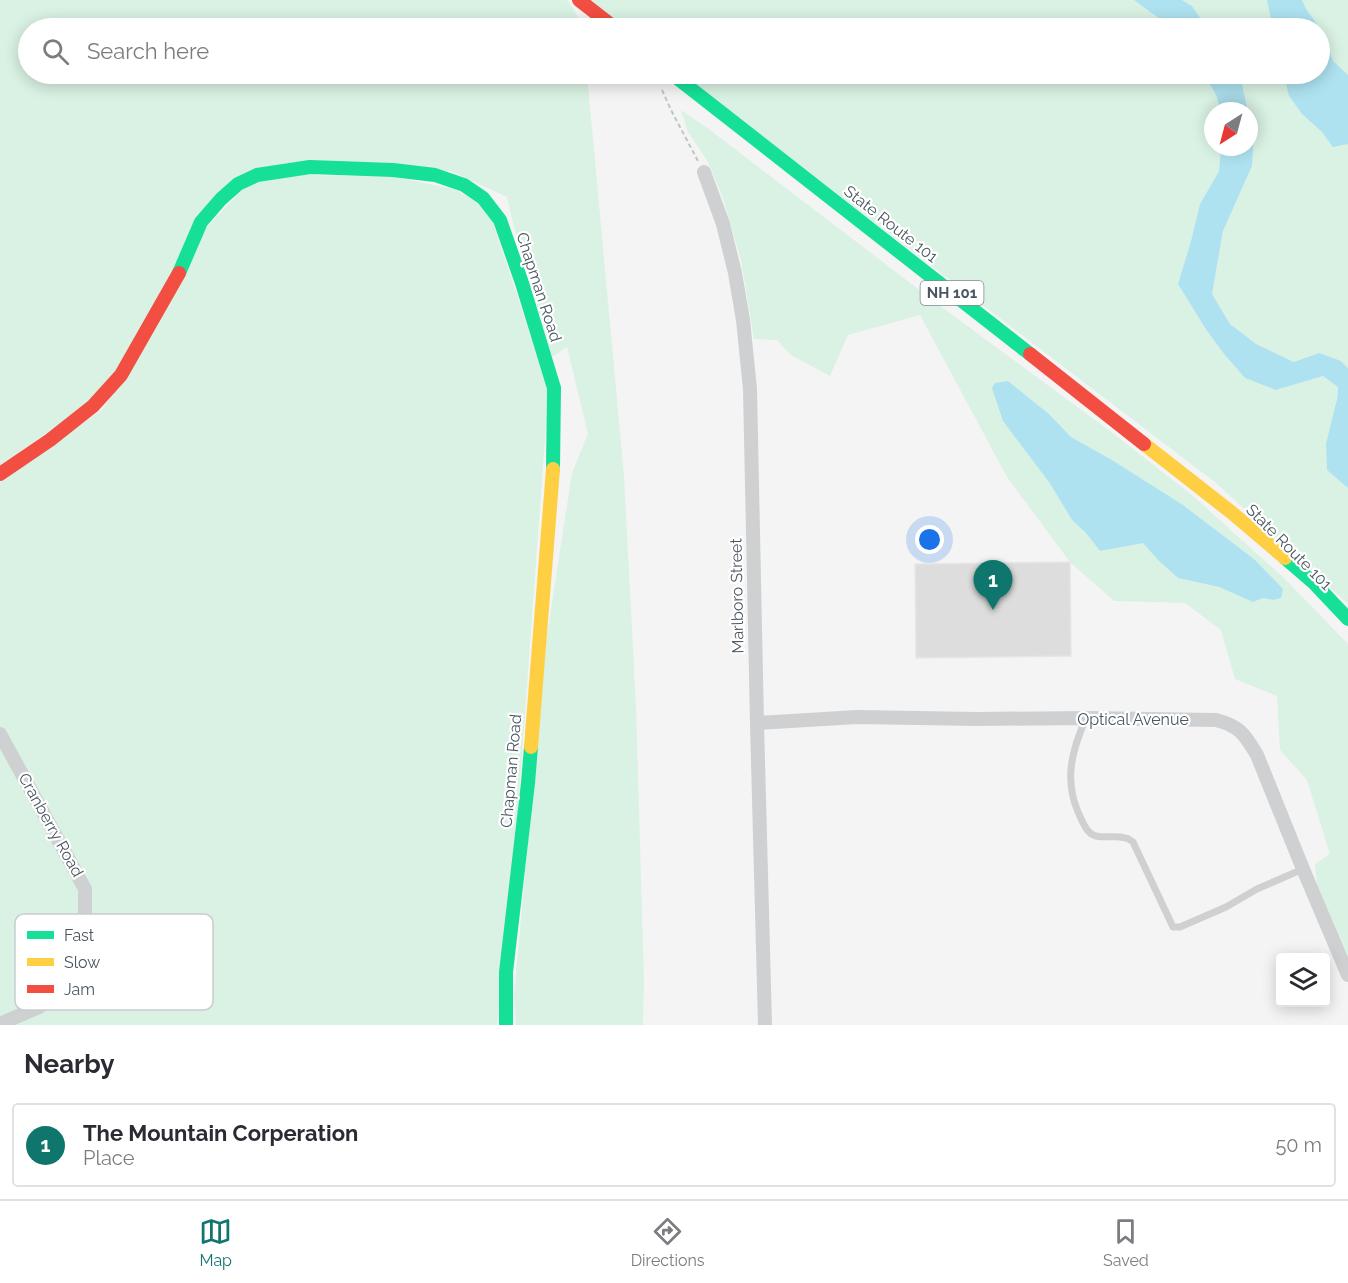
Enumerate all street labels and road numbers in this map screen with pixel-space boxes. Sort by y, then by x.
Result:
street label: State Route 101 [840,182,942,267]
street label: Chapman Road [512,230,566,344]
road number: NH 101 [920,281,984,305]
street label: State Route 101 [1242,500,1336,594]
street label: Marlboro Street [726,538,748,654]
street label: Optical Avenue [1077,710,1189,729]
street label: Chapman Road [497,713,525,829]
street label: Cranberry Road [15,770,87,880]

